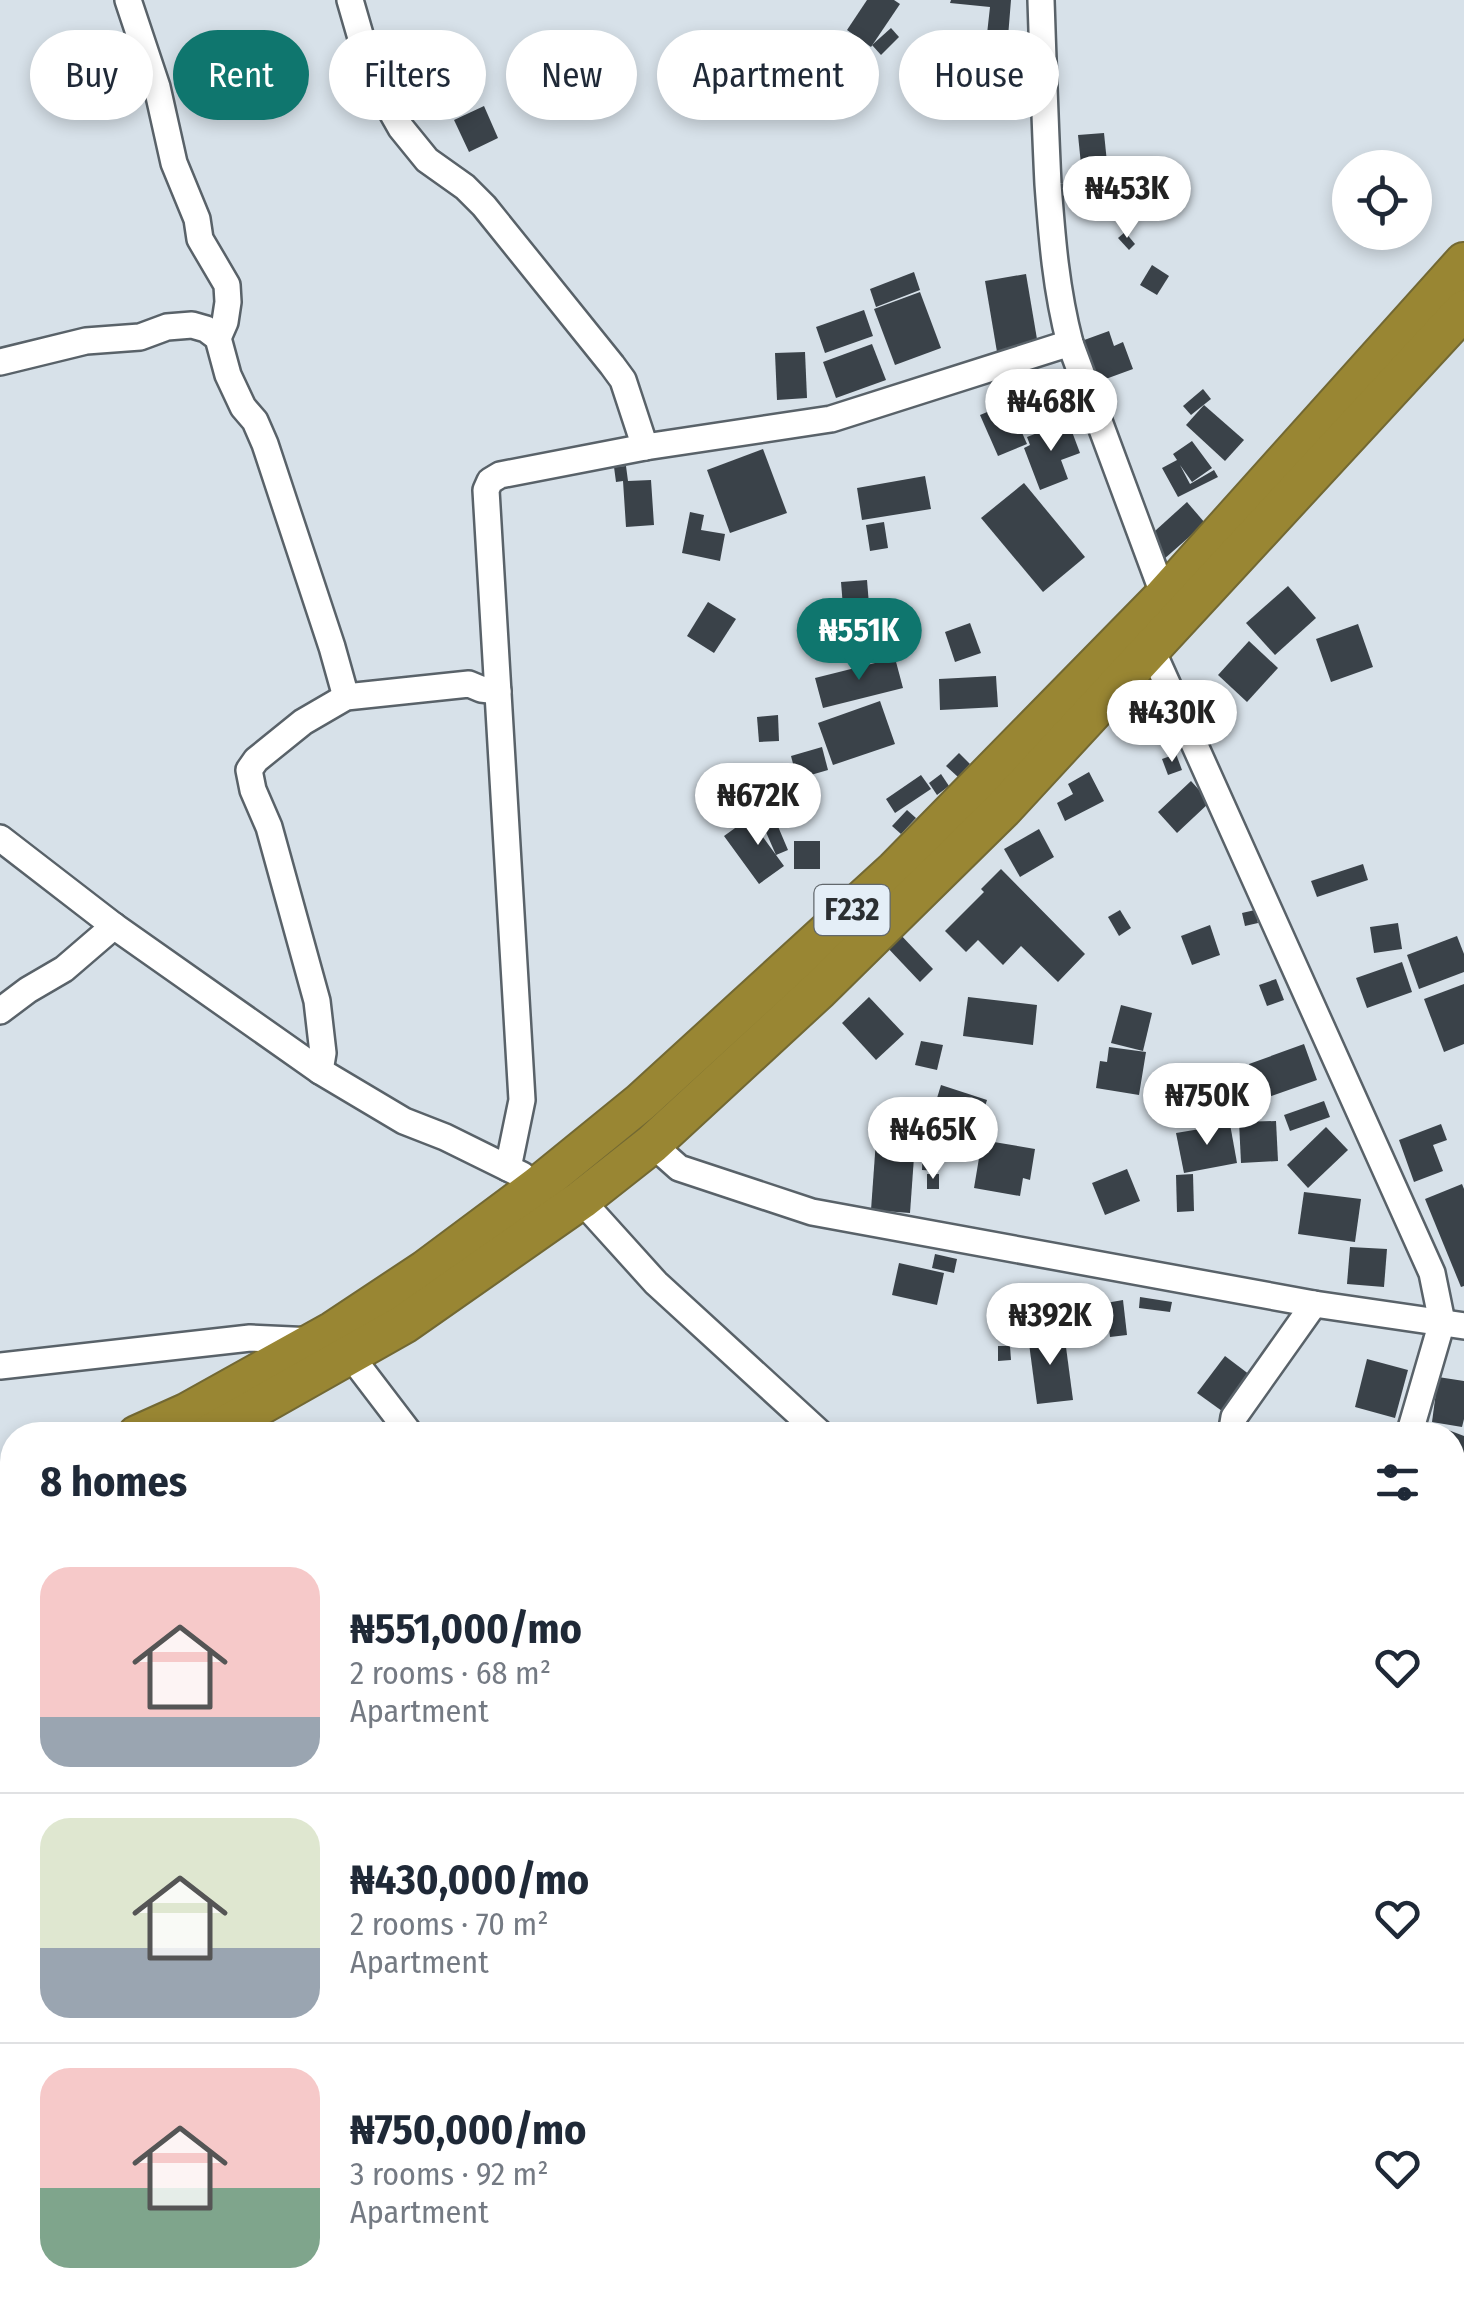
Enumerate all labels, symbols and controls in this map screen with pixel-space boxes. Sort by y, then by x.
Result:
chip: Buy [30,30,153,120]
chip: Rent [173,30,309,120]
chip: Filters [329,30,486,120]
chip: New [506,30,637,120]
chip: Apartment [657,30,879,120]
chip: House [899,30,1059,120]
map controls [1332,150,1432,250]
button: locate [1332,150,1432,250]
pin: ₦453K [1057,156,1197,241]
text: ₦453K [1085,169,1169,207]
pin: ₦468K [981,369,1121,454]
text: ₦468K [1007,382,1095,420]
pin: ₦551K [789,598,929,683]
text: ₦551K [819,611,899,649]
pin: ₦430K [1102,680,1242,765]
text: ₦430K [1129,693,1215,731]
pin: ₦672K [688,763,828,848]
text: ₦672K [717,776,799,814]
road number: F232 [814,885,890,935]
pin: ₦750K [1137,1063,1277,1148]
text: ₦750K [1165,1076,1249,1114]
pin: ₦465K [863,1097,1003,1182]
text: ₦465K [890,1110,976,1148]
pin: ₦392K [980,1283,1120,1368]
text: ₦392K [1008,1296,1092,1334]
icon: filters [1370,1455,1425,1510]
text: 8 homes [40,1457,187,1507]
text: ₦551,000/mo [350,1604,582,1654]
icon: home [120,1607,240,1727]
icon: heart [1370,1640,1425,1695]
text: 2 rooms · 68 m² [350,1654,551,1692]
text: Apartment [350,1692,489,1730]
text: ₦430,000/mo [350,1855,589,1905]
icon: home [120,1858,240,1978]
icon: heart [1370,1891,1425,1946]
text: 2 rooms · 70 m² [350,1905,549,1943]
text: Apartment [350,1943,489,1981]
text: ₦750,000/mo [350,2105,586,2155]
icon: home [120,2108,240,2228]
icon: heart [1370,2141,1425,2196]
text: 3 rooms · 92 m² [350,2155,549,2193]
text: Apartment [350,2193,489,2231]

